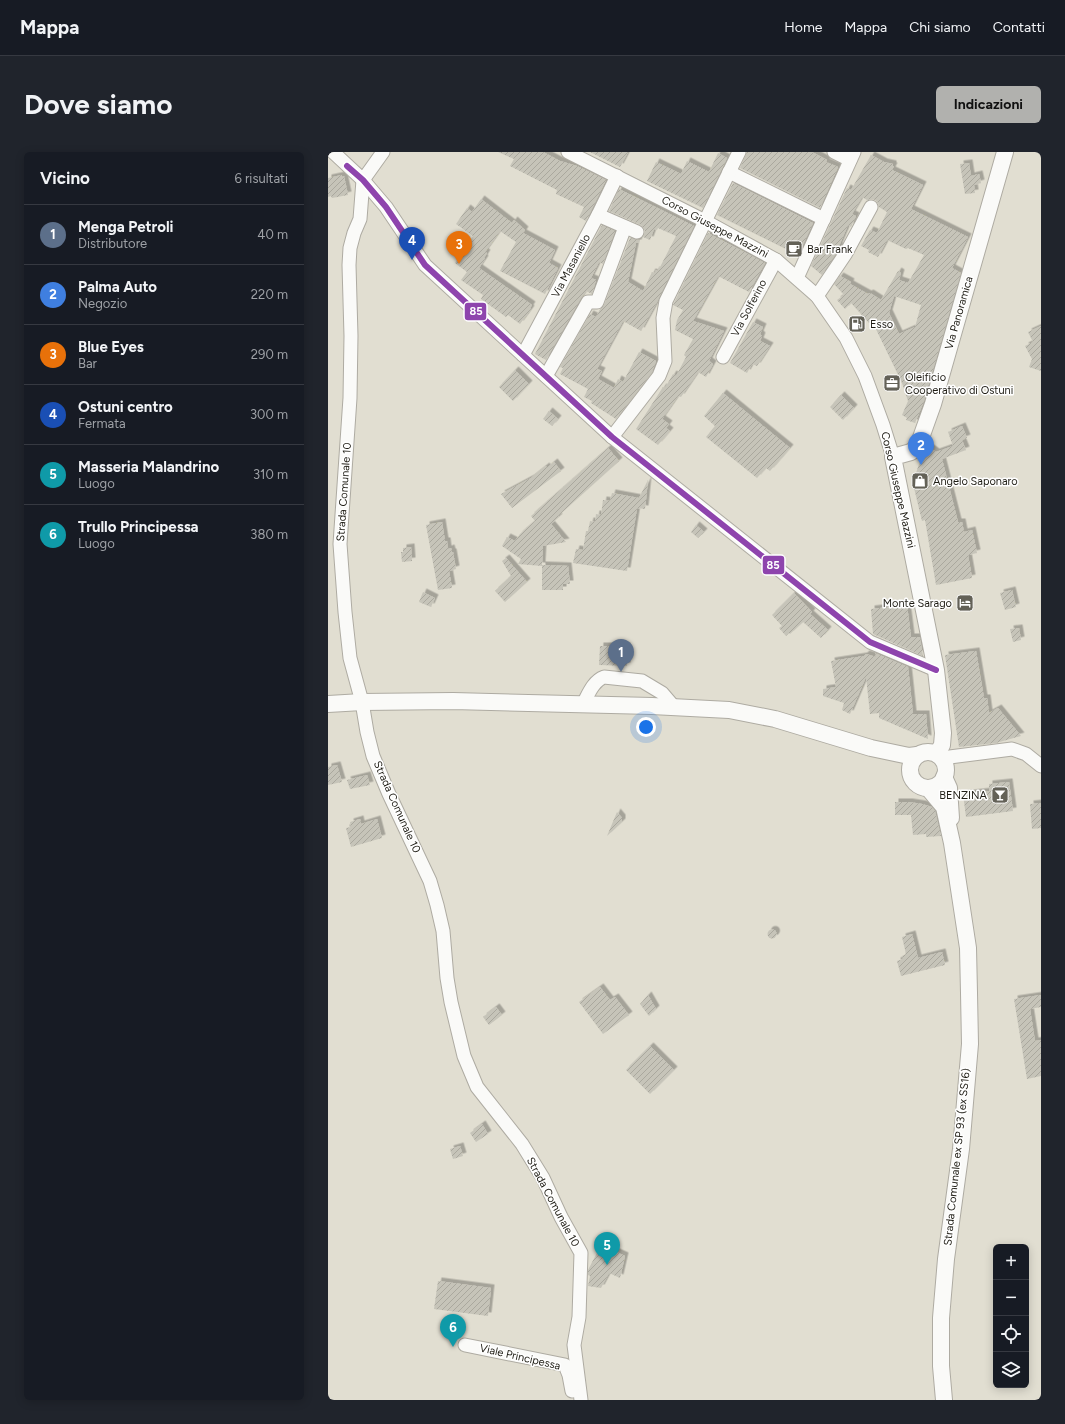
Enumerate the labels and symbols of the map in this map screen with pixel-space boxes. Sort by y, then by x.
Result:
street label: Corso Giuseppe Mazzini [659,193,771,261]
pin: 4 [399,227,425,260]
pin: 3 [446,231,472,264]
street label: Via Masaniello [549,232,593,300]
cafe icon: Bar Frank [784,239,804,259]
place label: Bar Frank [807,243,853,256]
street label: Via Panoramica [942,275,976,351]
street label: Via Solferino [729,277,769,339]
line badge: 85 [464,302,487,321]
text: 85 [469,305,483,318]
fuel station icon: Esso [847,314,867,334]
place label: Esso [870,318,893,331]
place label: Oleificio Cooperativo di Ostuni [905,371,1013,397]
office icon: Oleificio Cooperativo di Ostuni [882,373,902,393]
street label: Corso Giuseppe Mazzini [878,431,918,549]
pin: 2 [908,432,934,465]
street label: Strada Comunale 10 [334,442,354,542]
shop icon: Angelo Saponaro [910,471,930,491]
place label: Angelo Saponaro [933,475,1018,488]
line badge: 85 [762,555,785,575]
text: 85 [766,559,780,572]
hotel icon: Monte Sarago [955,593,975,613]
place label: Monte Sarago [883,597,952,610]
pin: 1 [608,639,634,672]
your location [636,717,656,737]
street label: Strada Comunale 10 [371,759,423,855]
bar icon: BENZINA [990,785,1010,805]
place label: BENZINA [939,789,988,802]
street label: Strada Comunale ex SP 93 (ex SS16) [941,1068,973,1246]
street label: Strada Comunale 10 [524,1155,582,1249]
pin: 5 [594,1232,620,1265]
pin: 6 [440,1314,466,1347]
street label: Viale Principessa [478,1341,562,1373]

